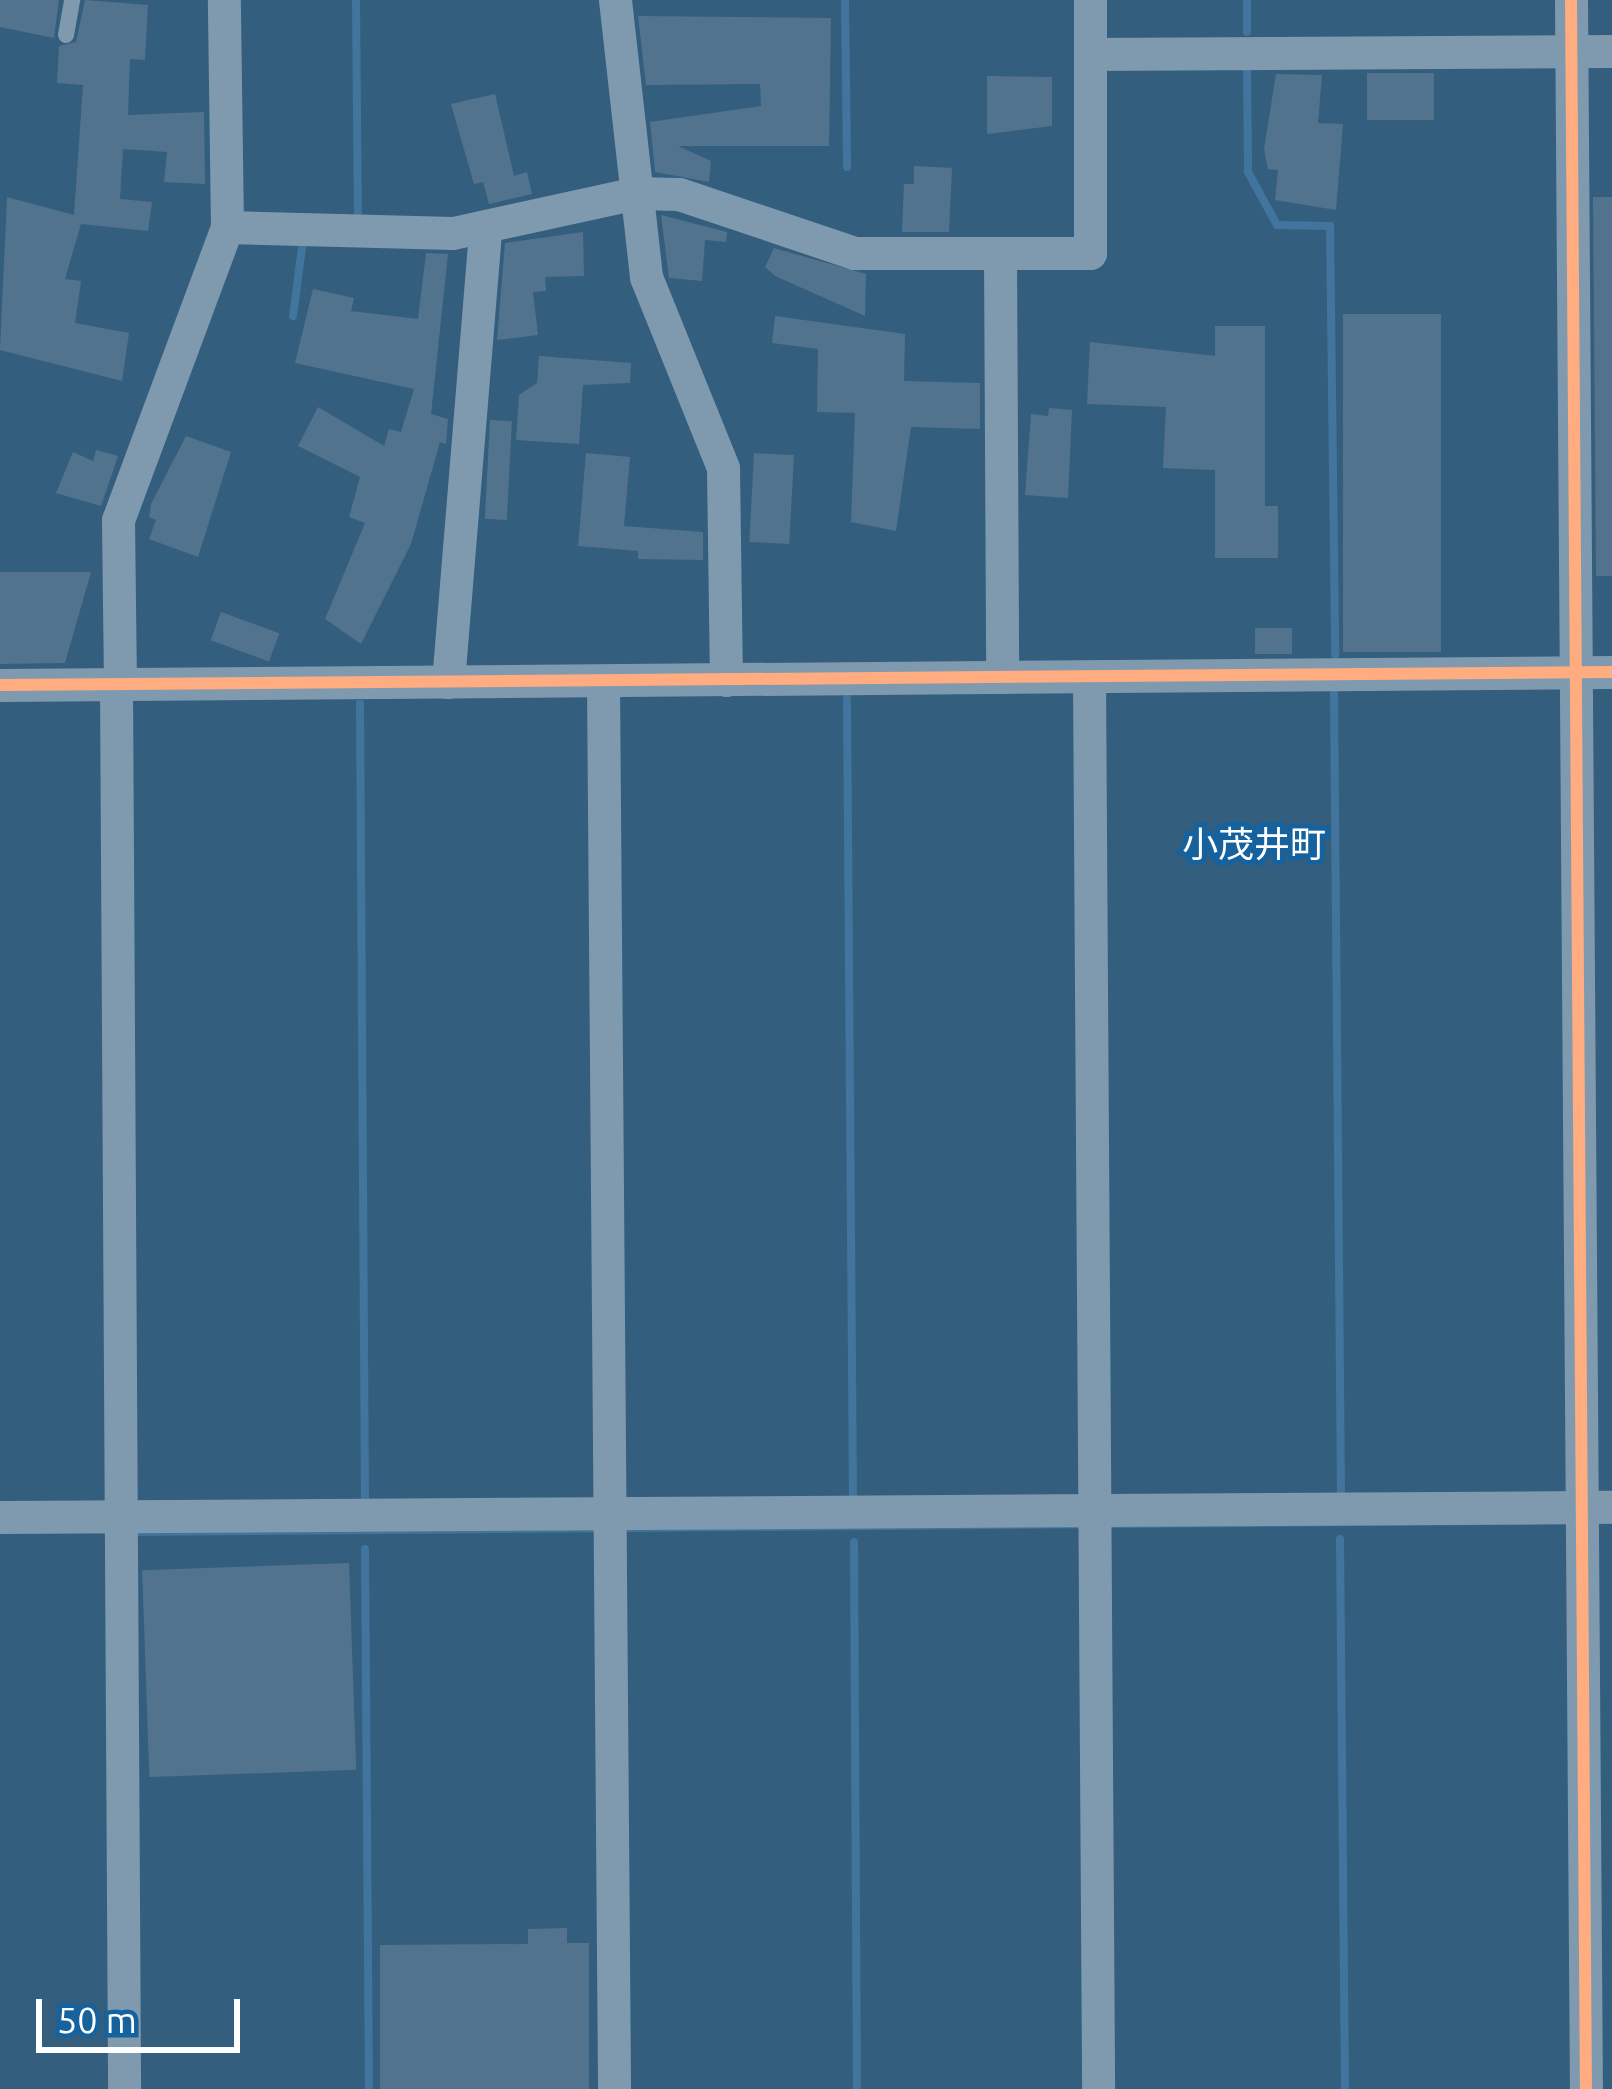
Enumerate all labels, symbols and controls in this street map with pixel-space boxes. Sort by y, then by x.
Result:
district label: 小茂井町 [1182,822,1326,866]
scale bar [42,1975,246,2049]
text: 50 m [57,1999,137,2040]

